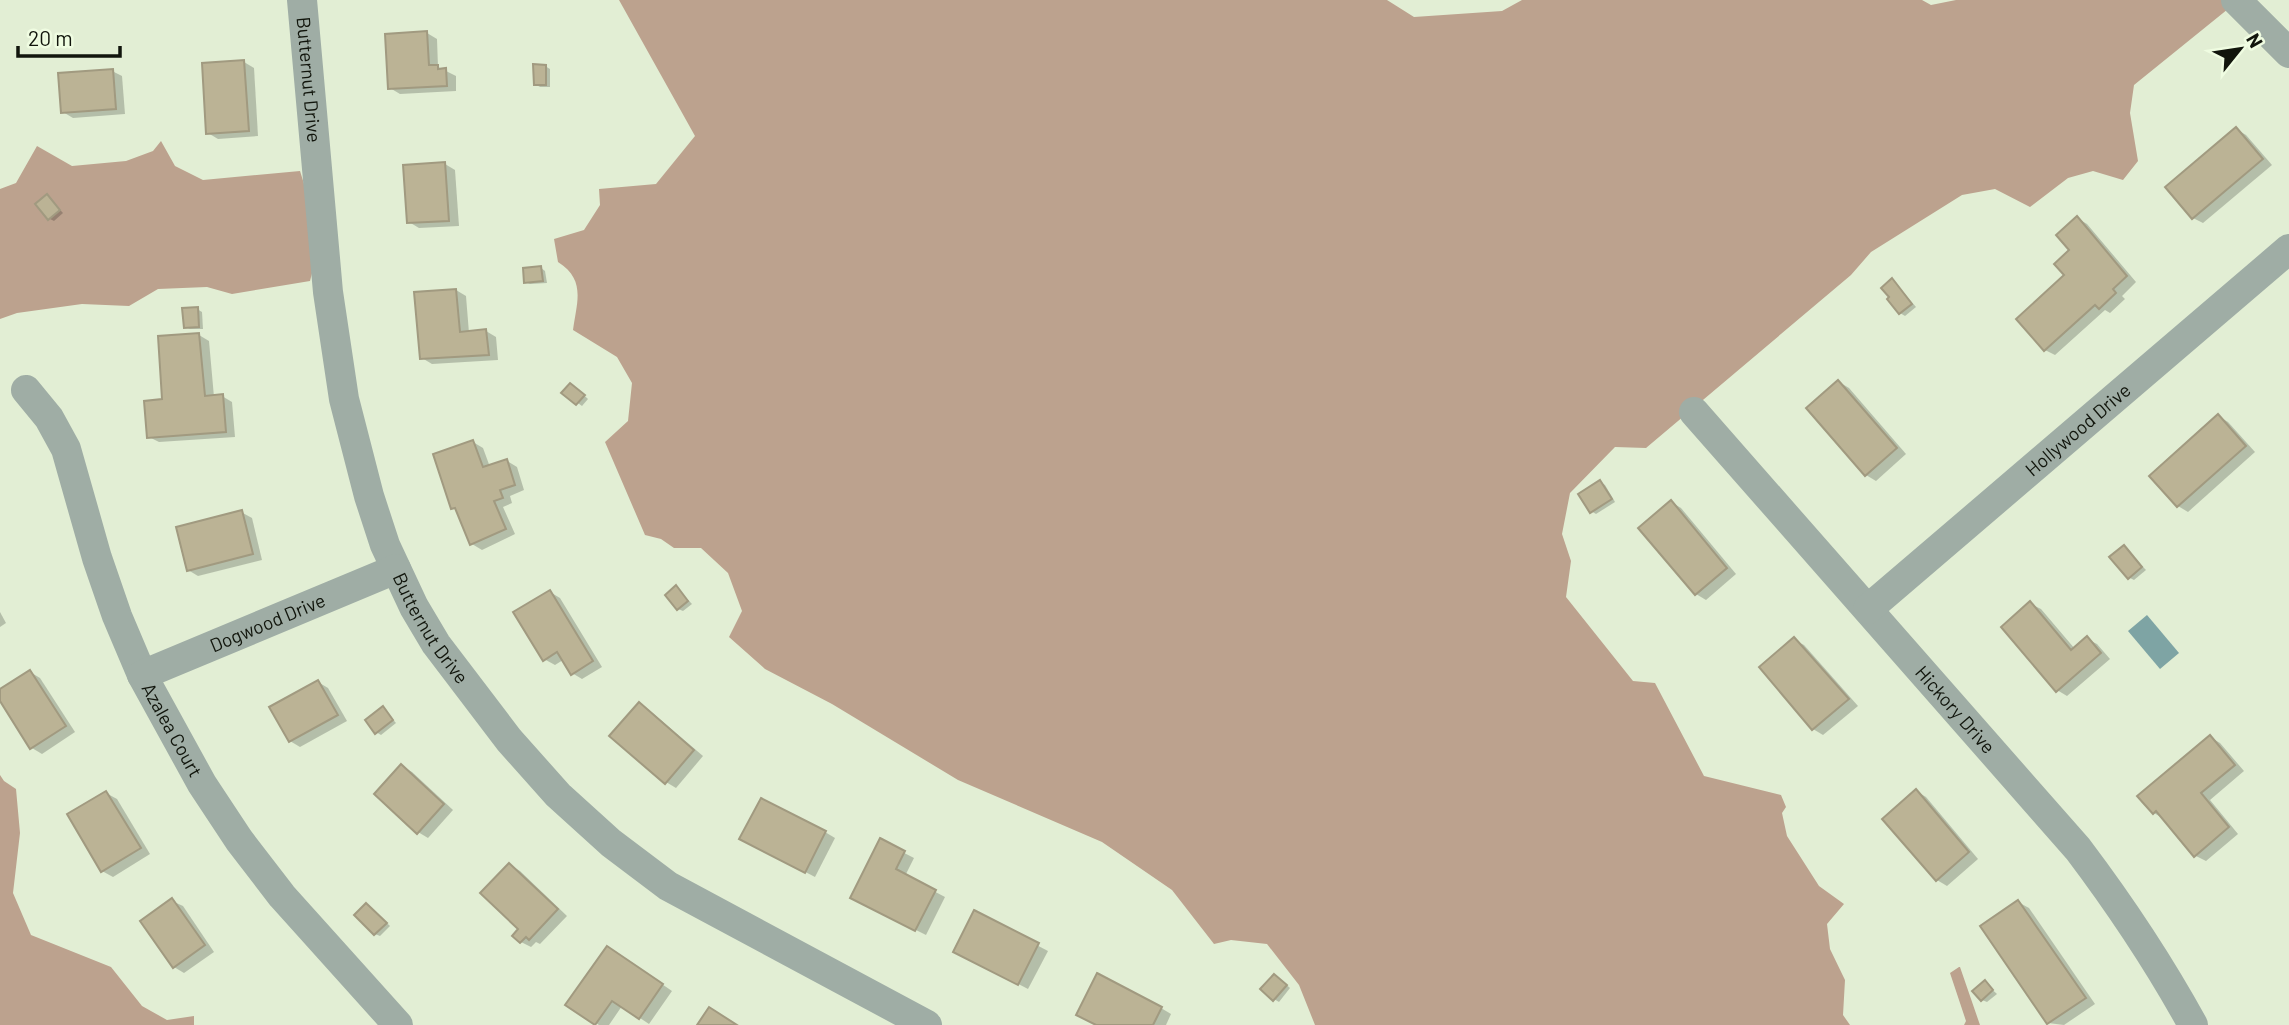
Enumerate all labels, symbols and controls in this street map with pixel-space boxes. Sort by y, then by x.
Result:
scale bar [18,14,119,58]
north arrow [2205,14,2275,84]
street label: Butternut Drive [293,16,327,143]
text: 20 m [28,25,73,50]
text: N [2242,29,2268,51]
street label: Hollywood Drive [2020,378,2135,481]
street label: Butternut Drive [389,569,474,688]
street label: Dogwood Drive [206,588,328,656]
street label: Hickory Drive [1911,661,2000,758]
street label: Azalea Court [138,679,208,781]

